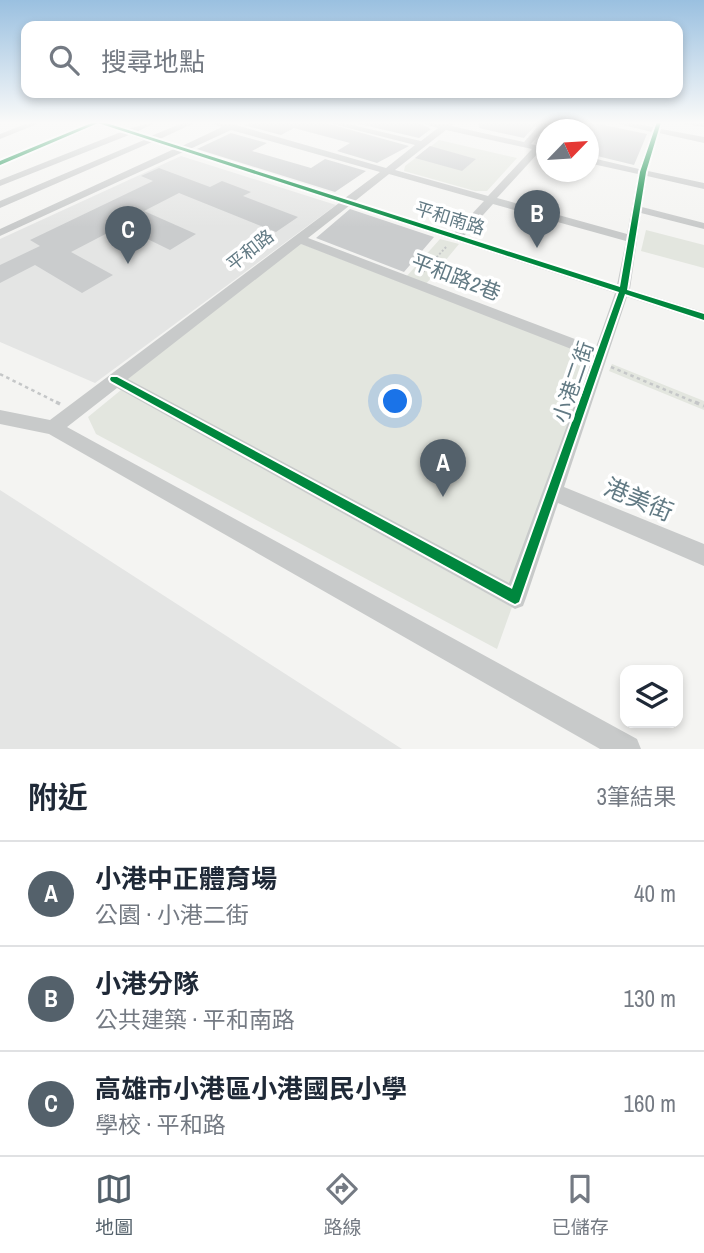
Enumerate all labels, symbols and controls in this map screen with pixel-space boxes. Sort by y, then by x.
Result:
search box [21,21,683,98]
icon: search [45,41,83,79]
text: 搜尋地點 [101,44,205,79]
north arrow [536,119,599,182]
pin: B [514,190,560,248]
street label: 平和南路 [412,196,488,240]
pin: C [105,206,151,264]
street label: 平和路 [221,224,279,276]
street label: 平和路2巷 [407,247,505,307]
street label: 小港二街 [546,338,600,426]
your location [378,384,412,418]
pin: A [420,439,466,497]
street label: 港美街 [600,470,678,528]
map controls [620,665,683,728]
button: layers [620,665,683,728]
text: 附近 [28,777,88,817]
text: 3筆結果 [597,781,676,812]
text: 小港中正體育場 [95,861,277,896]
text: A [44,878,58,909]
text: 40 m [634,878,676,909]
text: 公園 · 小港二街 [95,899,249,930]
text: 小港分隊 [95,966,199,1001]
text: B [44,983,58,1014]
text: 130 m [624,983,676,1014]
text: 公共建築 · 平和南路 [95,1004,295,1035]
text: 高雄市小港區小港國民小學 [95,1071,407,1106]
text: C [44,1088,58,1119]
text: 160 m [624,1088,676,1119]
text: 學校 · 平和路 [95,1109,226,1140]
tab: 地圖 [95,1170,133,1240]
tab: 路線 [323,1170,362,1240]
tab: 已儲存 [552,1170,609,1240]

